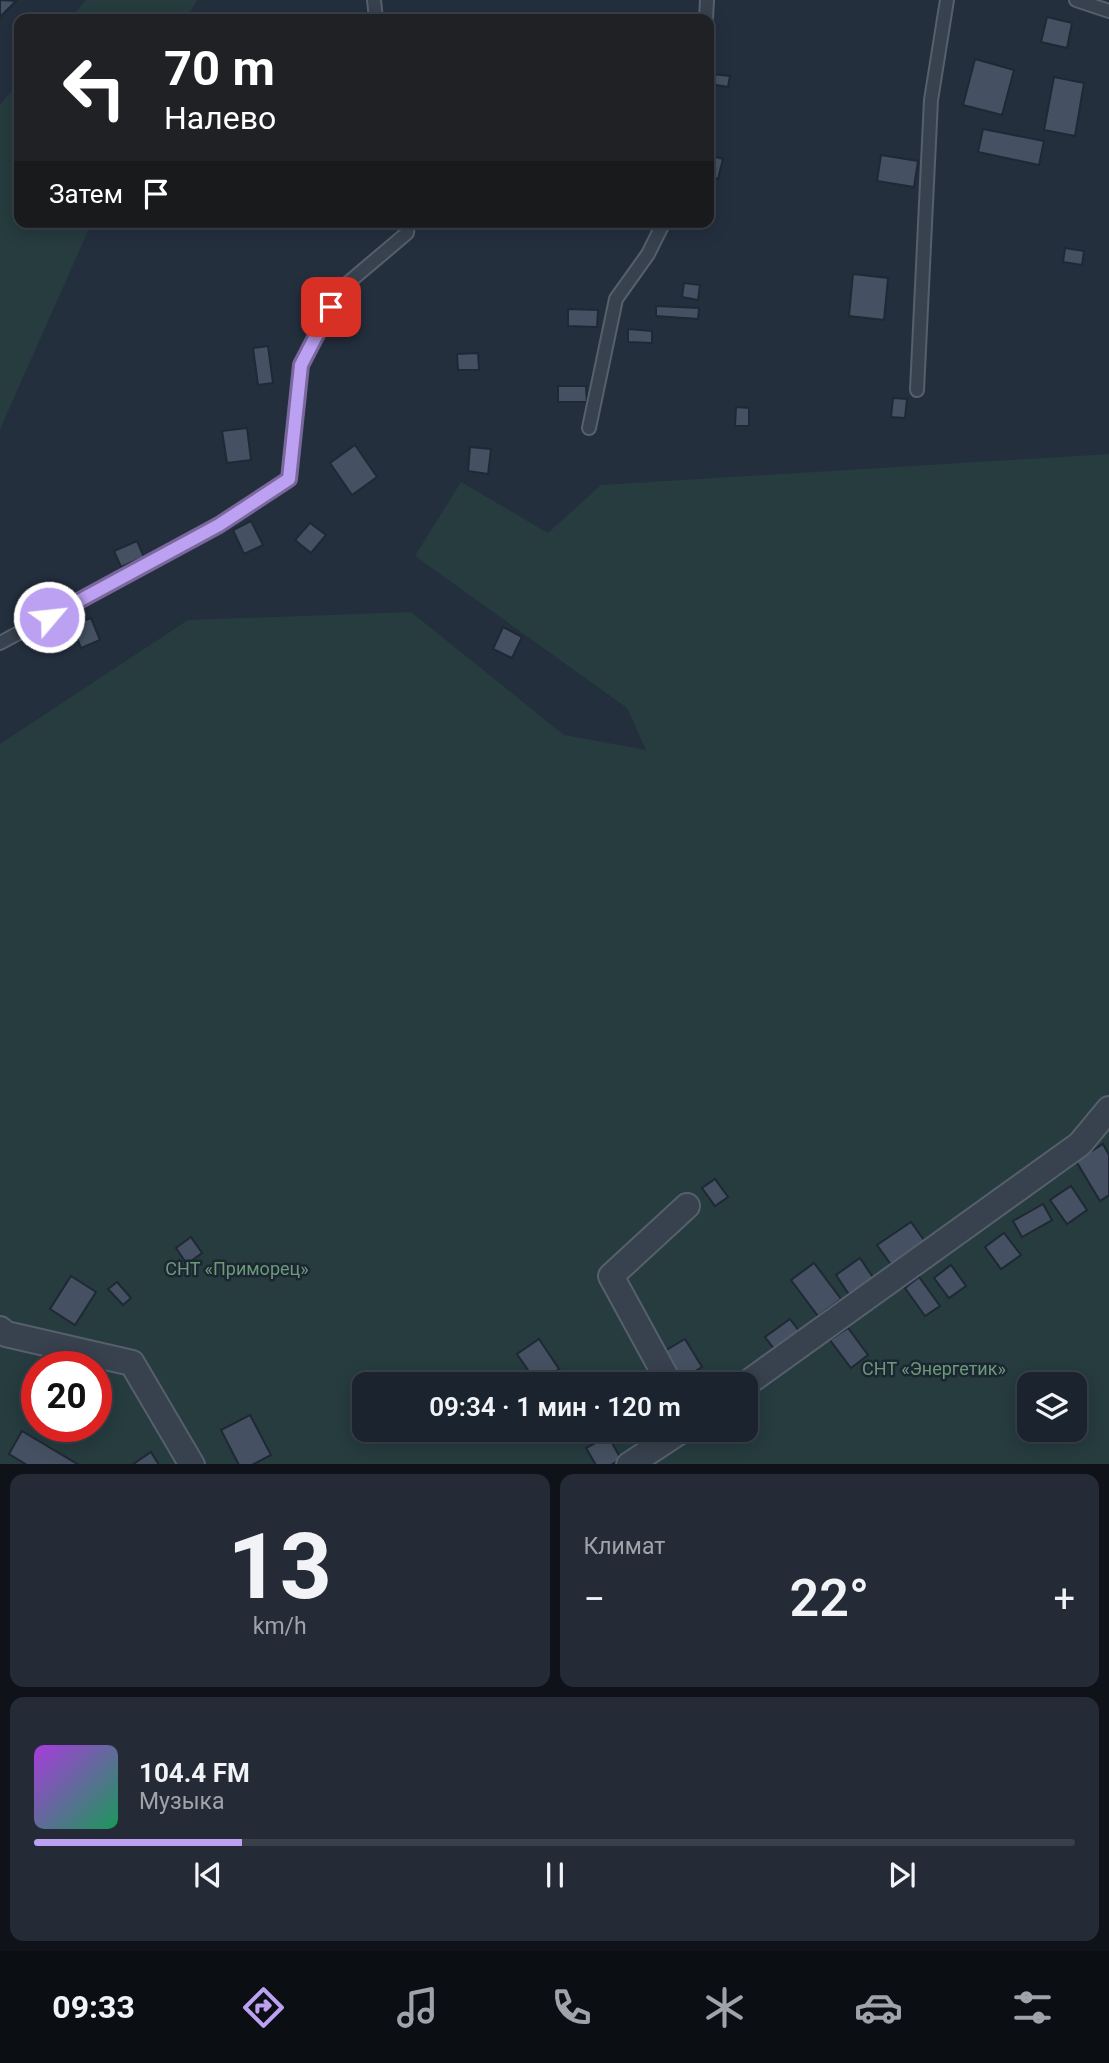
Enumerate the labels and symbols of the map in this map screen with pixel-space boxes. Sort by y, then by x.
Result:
pin [301,277,361,337]
position arrow [12,580,86,654]
park label: СНТ «Приморец» [165,1258,309,1279]
speed limit sign: 20 [21,1351,112,1442]
park label: СНТ «Энергетик» [862,1358,1006,1379]

